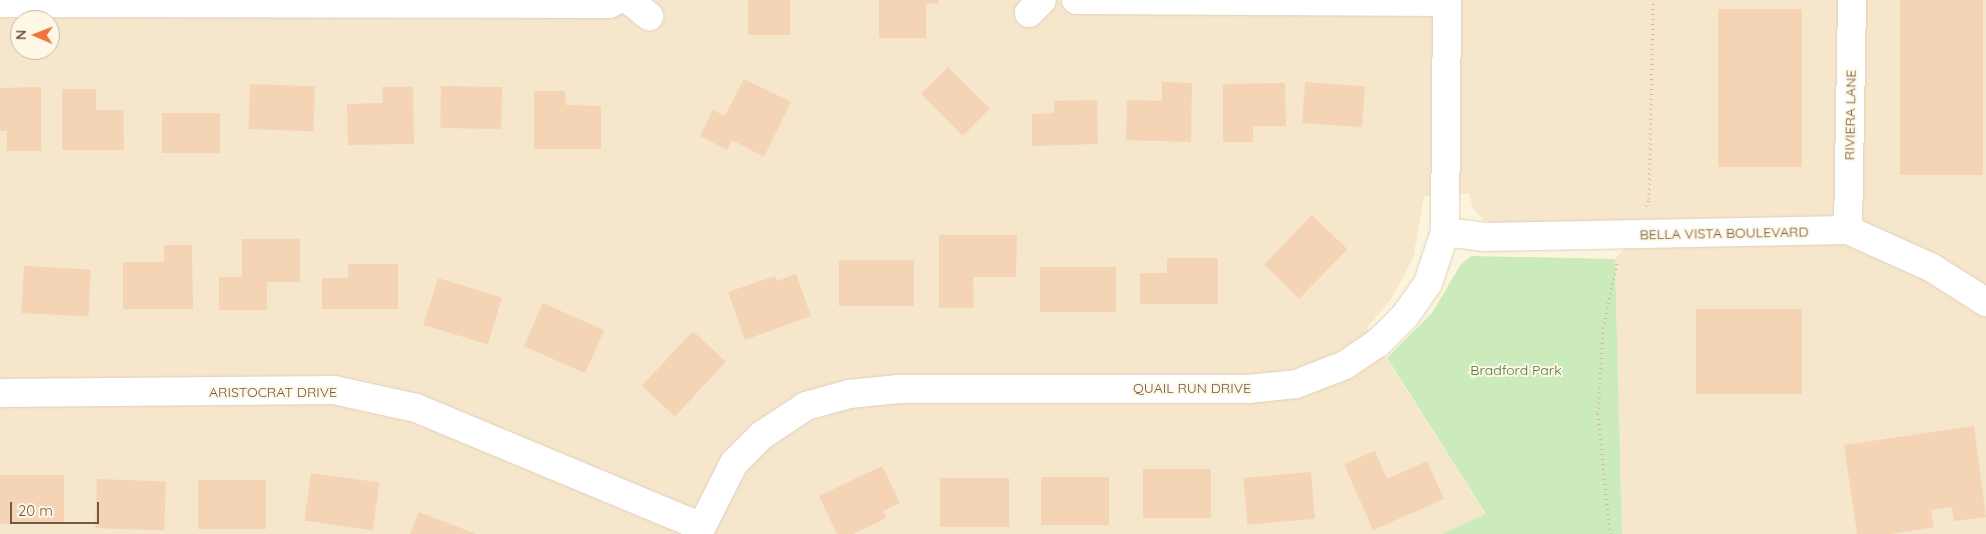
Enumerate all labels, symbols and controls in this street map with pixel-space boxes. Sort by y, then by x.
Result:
north arrow [10,10,60,60]
text: N [12,29,30,40]
street label: RIVIERA LANE [1841,70,1859,160]
street label: BELLA VISTA BOULEVARD [1640,223,1808,243]
park label: Bradford Park [1470,362,1562,378]
street label: QUAIL RUN DRIVE [1133,380,1251,396]
street label: ARISTOCRAT DRIVE [209,384,337,400]
scale bar [12,492,101,524]
text: 20 m [18,501,53,520]

